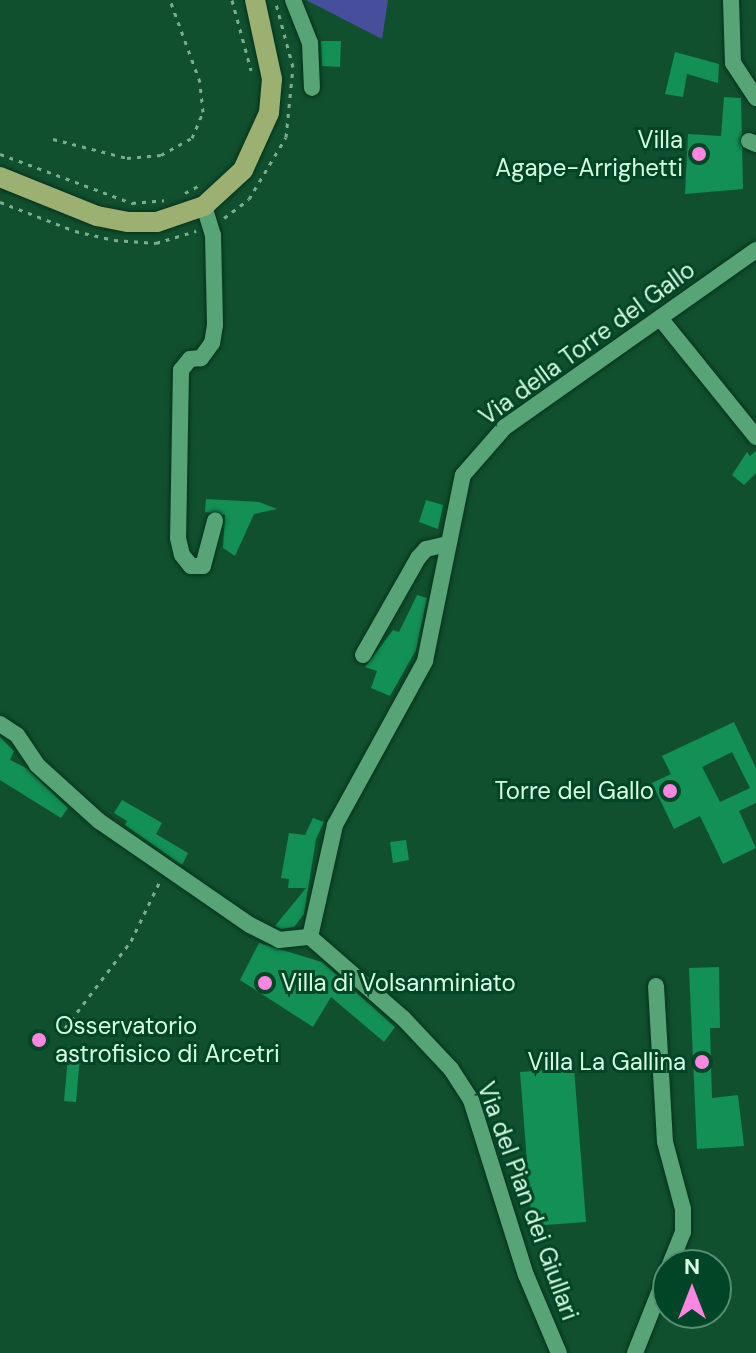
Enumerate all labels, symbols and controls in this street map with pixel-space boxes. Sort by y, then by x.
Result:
place label: Villa Agape-Arrighetti [495,126,683,182]
marker: Villa Agape-Arrighetti [690,145,708,163]
street label: Via della Torre del Gallo [474,255,700,431]
place label: Torre del Gallo [495,777,654,805]
marker: Torre del Gallo [661,782,679,800]
place label: Villa di Volsanminiato [281,969,516,997]
marker: Villa di Volsanminiato [256,974,274,992]
place label: Osservatorio astrofisico di Arcetri [55,1012,280,1068]
marker: Osservatorio astrofisico di Arcetri [30,1031,48,1049]
place label: Villa La Gallina [527,1048,686,1076]
marker: Villa La Gallina [693,1053,711,1071]
street label: Via del Pian dei Giullari [471,1078,585,1324]
north arrow [652,1249,732,1329]
text: N [684,1252,700,1281]

